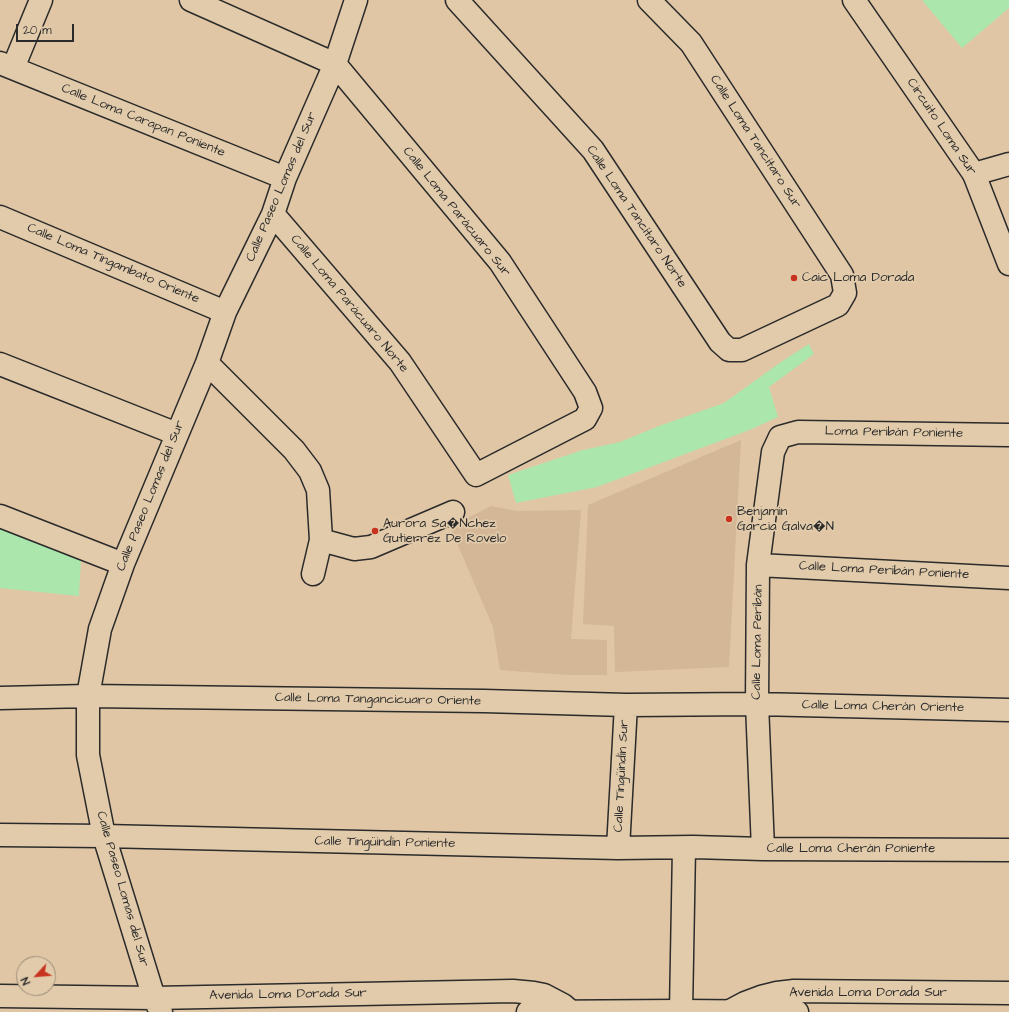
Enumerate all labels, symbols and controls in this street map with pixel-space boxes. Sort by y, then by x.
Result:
scale bar [18,16,76,42]
text: 20 m [23,22,52,39]
street label: Calle Loma Tancítaro Sur [706,73,804,211]
street label: Circuito Loma Sur [903,76,979,178]
street label: Calle Loma Carapan Poniente [59,81,227,161]
street label: Calle Paseo Lomas del Sur [243,110,321,264]
street label: Calle Loma Tancítaro Norte [582,143,690,291]
street label: Calle Loma Parácuaro Sur [399,144,513,280]
street label: Calle Loma Tingambato Oriente [24,221,202,307]
street label: Calle Loma Parácuaro Norte [287,232,411,376]
place label: Caic Loma Dorada [802,270,914,286]
marker: Caic Loma Dorada [789,273,799,283]
street label: Calle Paseo Lomas del Sur [114,418,188,574]
street label: Loma Peribán Poniente [825,424,963,442]
place label: Benjamin Garcia Galva�N [737,504,834,535]
marker: Benjamin Garcia Galva�N [724,514,734,524]
place label: Aurora Sa�Nchez Gutierrez De Rovelo [383,516,506,547]
marker: Aurora Sa�Nchez Gutierrez De Rovelo [370,526,380,536]
street label: Calle Loma Peribán Poniente [799,559,969,583]
street label: Calle Loma Peribán [749,584,767,700]
street label: Calle Loma Tangancicuaro Oriente [275,690,481,710]
street label: Calle Loma Cherán Oriente [802,698,964,716]
street label: Calle Tingüindín Sur [611,719,633,833]
street label: Calle Paseo Lomas del Sur [92,809,152,969]
street label: Calle Tingüindín Poniente [315,834,455,852]
street label: Calle Loma Cherán Poniente [767,841,935,857]
north arrow [16,956,56,996]
text: N [17,975,34,987]
street label: Avenida Loma Dorada Sur [789,985,947,1001]
street label: Avenida Loma Dorada Sur [209,986,367,1004]

